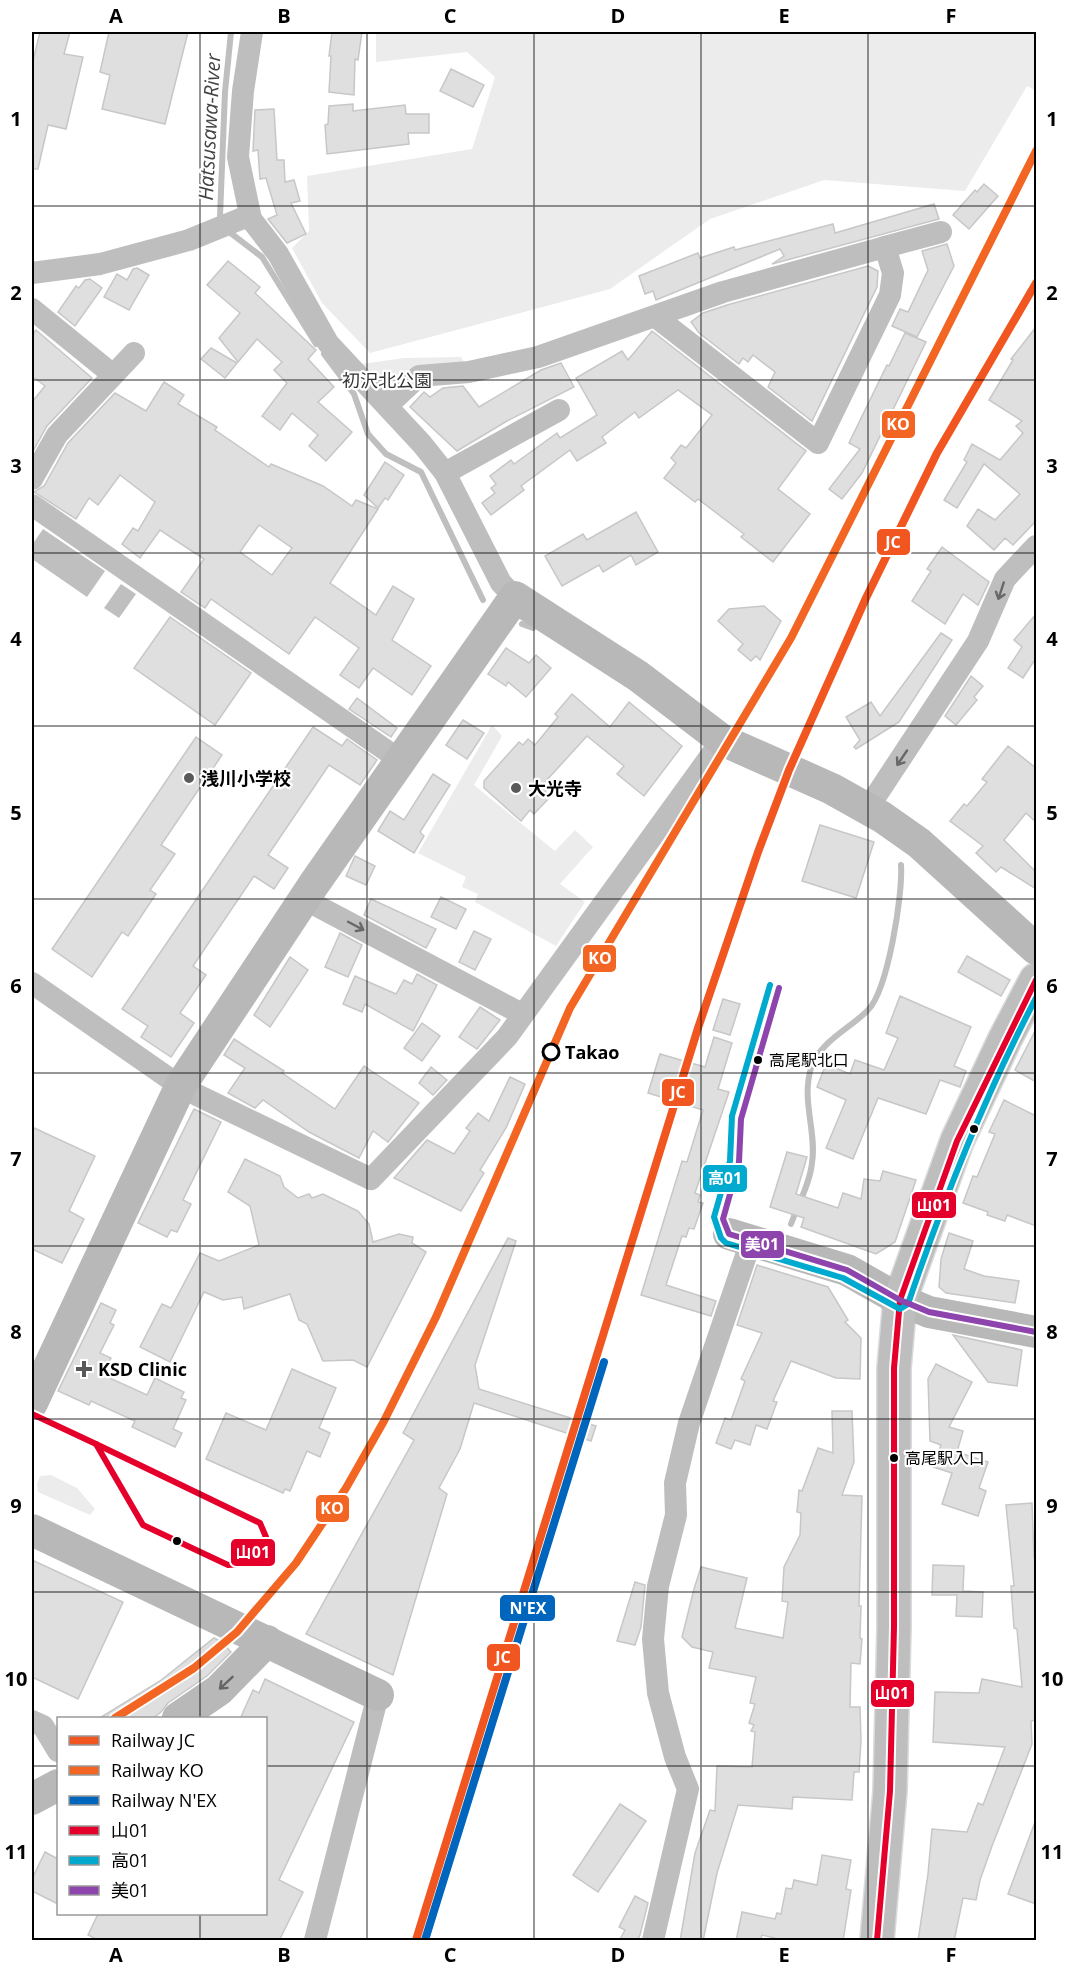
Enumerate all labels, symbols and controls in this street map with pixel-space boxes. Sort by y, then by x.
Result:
text: A [109,2,123,29]
text: B [277,2,291,29]
text: C [444,2,457,29]
text: D [611,2,625,29]
text: E [778,2,790,29]
text: F [946,2,956,29]
water label: Hatsusawa-River [192,52,226,201]
text: 1 [10,105,22,132]
text: 1 [1046,105,1058,132]
text: 2 [10,279,22,306]
text: 2 [1046,279,1058,306]
park label: 初沢北公園 [342,368,432,392]
line badge: KO [881,410,916,439]
text: KO [886,413,910,435]
text: 3 [10,452,22,479]
text: 3 [1046,452,1058,479]
line badge: JC [876,528,911,556]
text: JC [883,531,901,553]
one-way arrow [994,581,1005,600]
text: 4 [10,625,22,652]
text: 4 [1046,625,1058,652]
one-way arrow [895,750,908,767]
place label: 浅川小学校 [201,766,291,790]
marker: 浅川小学校 [182,771,196,785]
place label: 大光寺 [528,776,582,800]
marker: 大光寺 [509,781,523,795]
text: 5 [10,799,22,826]
text: 5 [1046,799,1058,826]
one-way arrow [347,920,364,932]
line badge: KO [582,944,617,973]
text: KO [588,947,612,969]
text: 6 [10,972,22,999]
text: 6 [1046,972,1058,999]
place label: Takao [565,1040,619,1064]
marker: Takao [542,1043,560,1061]
place label: 高尾駅北口 [769,1049,849,1071]
marker: 高尾駅北口 [752,1054,764,1066]
line badge: JC [661,1078,695,1107]
text: JC [668,1081,686,1103]
unlabelled marker [968,1123,980,1135]
text: 7 [10,1145,22,1172]
text: 7 [1046,1145,1058,1172]
line badge: 高01 [702,1164,748,1193]
text: 高01 [708,1167,742,1189]
line badge: 山01 [911,1191,957,1219]
text: 山01 [917,1194,951,1216]
line badge: 美01 [740,1230,785,1259]
text: 美01 [745,1233,779,1255]
text: 8 [10,1318,22,1345]
text: 8 [1046,1318,1058,1345]
place label: KSD Clinic [98,1357,187,1381]
marker: KSD Clinic [75,1360,93,1378]
place label: 高尾駅入口 [905,1447,985,1469]
marker: 高尾駅入口 [888,1452,900,1464]
text: 9 [10,1492,22,1519]
text: 9 [1046,1492,1058,1519]
line badge: KO [315,1494,350,1523]
text: KO [320,1497,344,1519]
unlabelled marker [171,1535,183,1547]
line badge: 山01 [230,1538,276,1567]
text: 山01 [236,1541,270,1563]
line badge: N'EX [499,1594,556,1622]
text: N'EX [510,1597,547,1619]
line badge: JC [486,1643,521,1672]
text: JC [493,1646,511,1668]
text: 10 [5,1665,27,1692]
text: 10 [1041,1665,1063,1692]
one-way arrow [218,1676,233,1690]
line badge: 山01 [870,1679,915,1708]
text: 山01 [875,1682,909,1704]
legend [57,1717,267,1915]
text: Railway JC [111,1728,195,1752]
text: Railway KO [111,1758,204,1782]
text: Railway N'EX [111,1788,217,1812]
text: 山01 [111,1818,150,1842]
text: 11 [5,1838,27,1865]
text: 11 [1041,1838,1063,1865]
text: 高01 [111,1848,150,1872]
text: 美01 [111,1878,150,1902]
text: A [109,1941,123,1968]
text: B [277,1941,291,1968]
text: C [444,1941,457,1968]
text: D [611,1941,625,1968]
text: E [778,1941,790,1968]
text: F [946,1941,956,1968]

